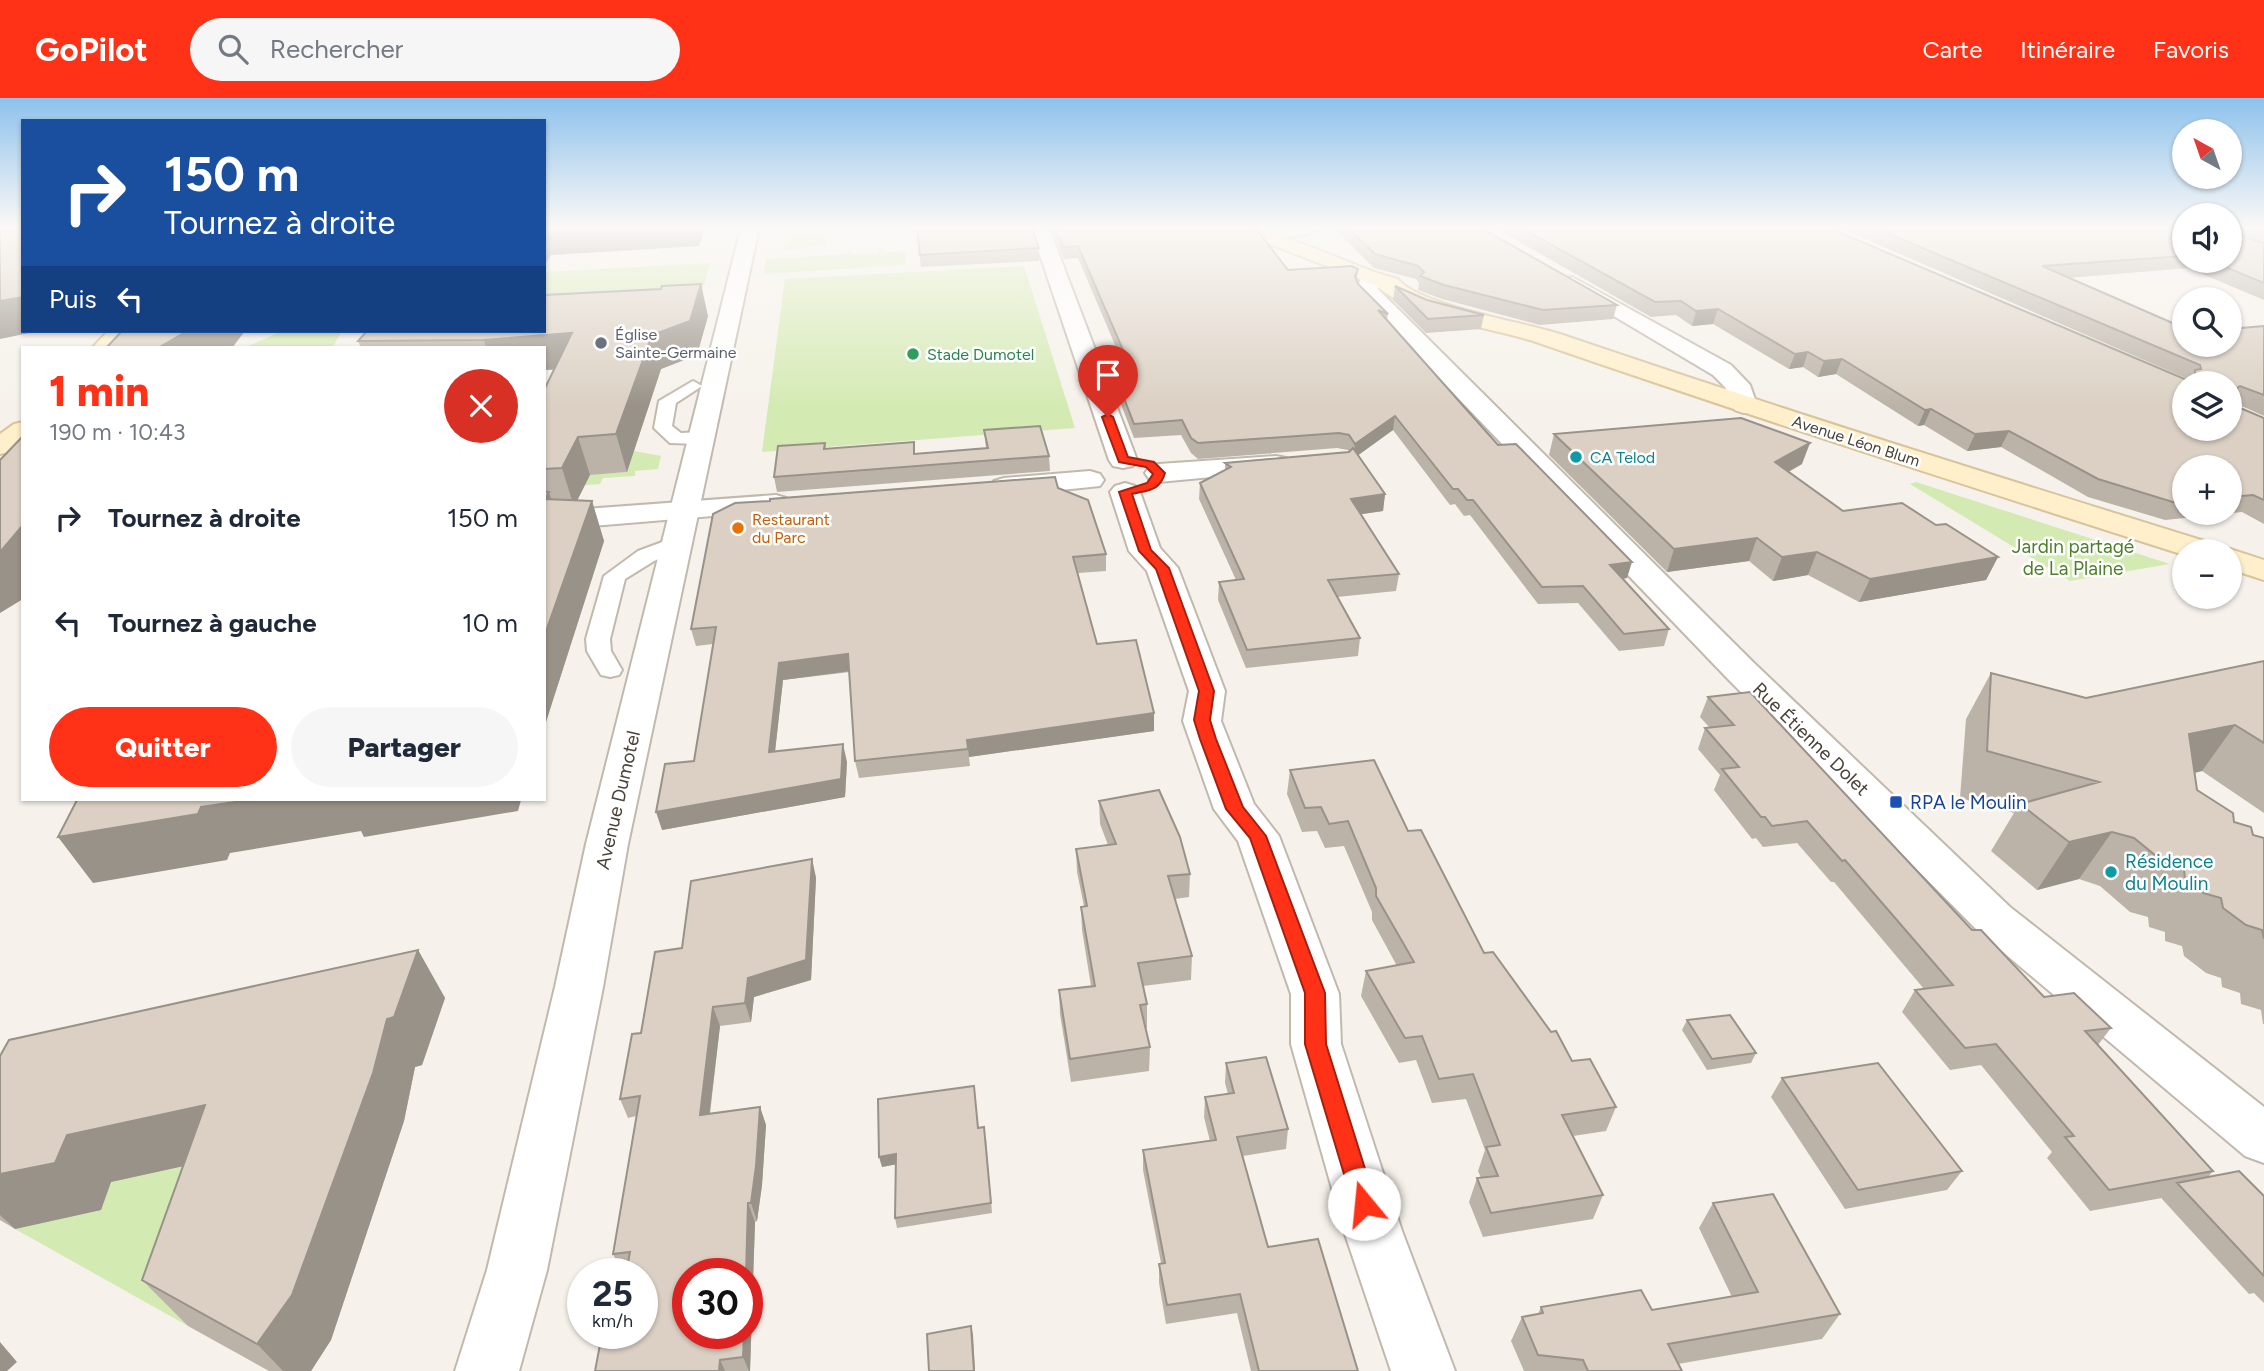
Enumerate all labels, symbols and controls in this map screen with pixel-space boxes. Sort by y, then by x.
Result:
search box [190,18,680,81]
text: GoPilot [35,30,148,69]
icon: search [214,30,252,68]
text: Rechercher [270,33,403,65]
text: Carte [1922,35,1982,64]
text: Itinéraire [2020,35,2115,64]
text: Favoris [2153,35,2229,64]
north arrow [2172,119,2242,189]
map controls [2172,119,2242,609]
text: 150 m [164,144,299,203]
icon: right [49,147,140,238]
button: sound [2172,203,2242,273]
text: Tournez à droite [164,204,395,242]
icon: left [111,280,149,318]
text: Puis [49,283,97,315]
button: search [2172,287,2242,357]
place label: Église Sainte-Germaine [615,325,737,362]
marker: Église Sainte-Germaine [593,335,609,351]
place label: Stade Dumotel [927,345,1034,364]
pin [1078,345,1138,417]
marker: Stade Dumotel [905,346,921,362]
icon: arrive [1089,356,1127,394]
text: 1 min [49,366,149,417]
button: close [444,369,518,443]
button: layers [2172,371,2242,441]
street label: Avenue Léon Blum [1790,411,1922,471]
text: 190 m · 10:43 [49,418,186,446]
place label: CA Telod [1590,448,1655,467]
marker: CA Telod [1568,449,1584,465]
button: + [2172,455,2242,525]
icon: right [49,499,87,537]
text: Tournez à droite [108,502,301,534]
text: 150 m [447,502,518,534]
place label: Restaurant du Parc [752,510,830,547]
marker: Restaurant du Parc [730,520,746,536]
park label: Jardin partagé de La Plaine [2012,535,2134,580]
button: − [2172,539,2242,609]
icon: left [49,604,87,642]
text: Tournez à gauche [108,607,317,639]
text: 10 m [462,607,518,639]
street label: Rue Étienne Dolet [1748,678,1874,800]
button: Quitter [49,707,277,787]
button: Partager [291,707,518,787]
street label: Avenue Dumotel [591,728,645,872]
place label: RPA le Moulin [1910,791,2027,814]
marker: RPA le Moulin [1888,794,1904,810]
place label: Résidence du Moulin [2125,850,2213,895]
marker: Résidence du Moulin [2103,864,2119,880]
position arrow [1327,1167,1401,1241]
speed limit sign: 30 [672,1258,763,1349]
text: 25 [592,1273,633,1315]
text: km/h [592,1310,633,1332]

